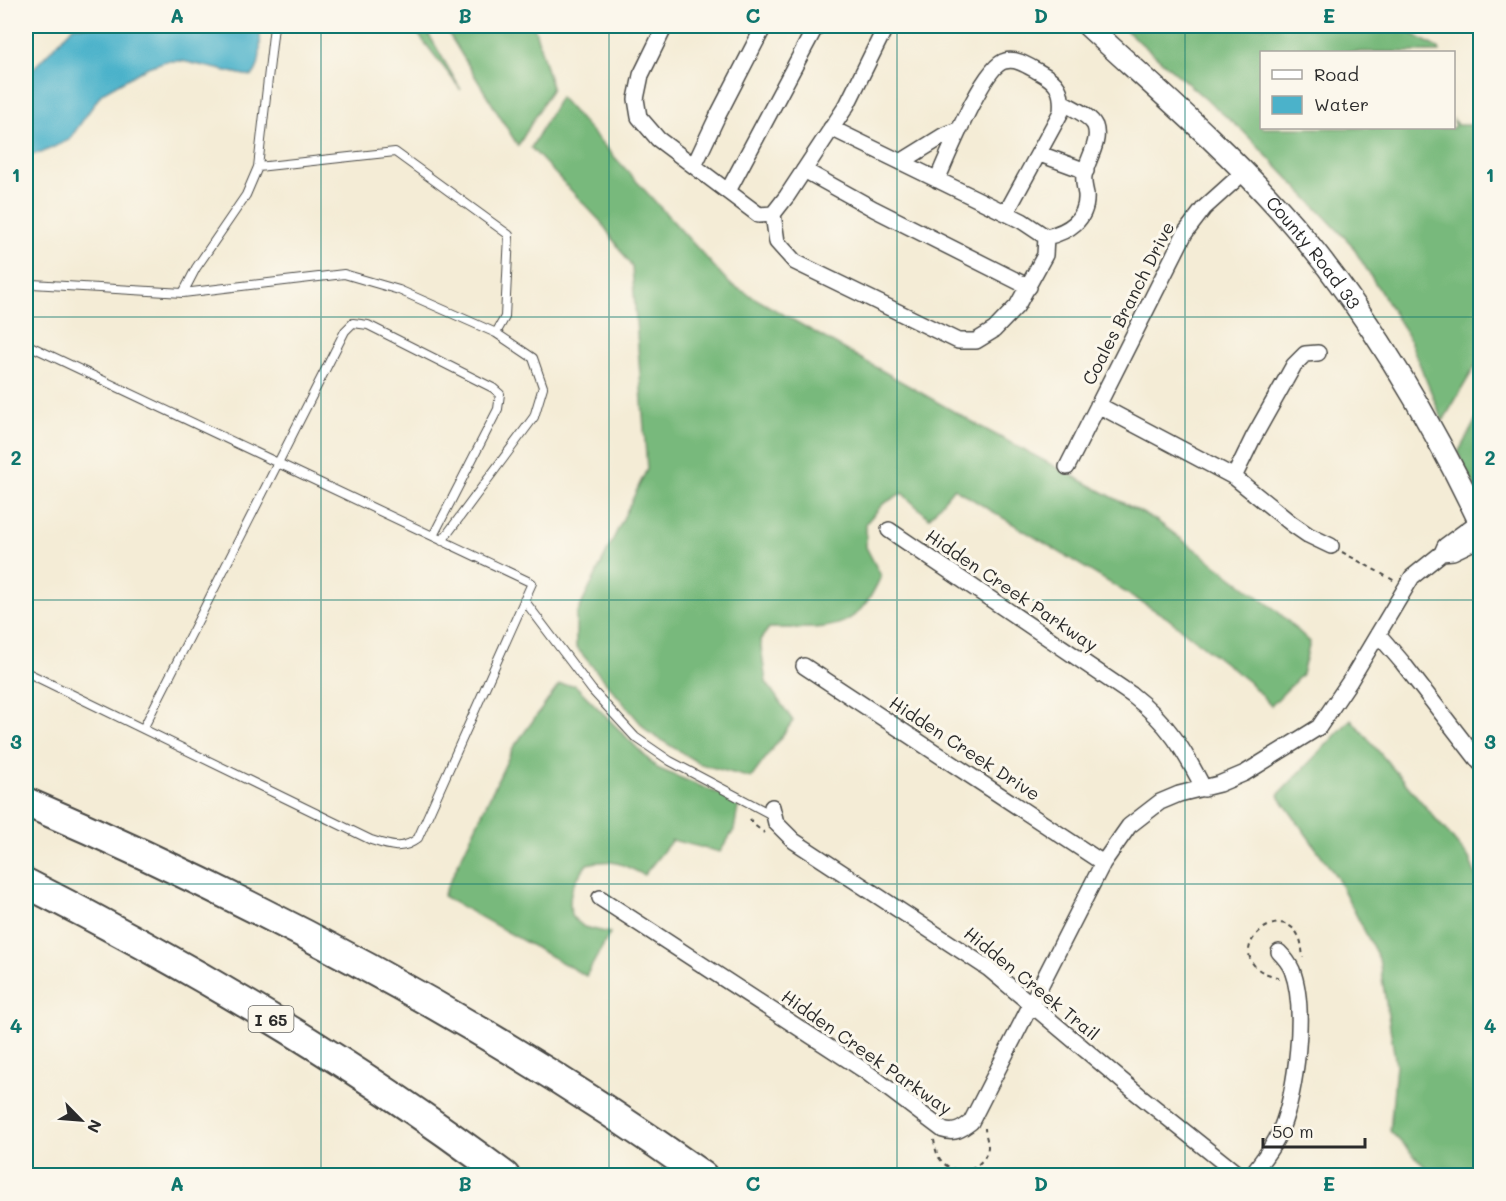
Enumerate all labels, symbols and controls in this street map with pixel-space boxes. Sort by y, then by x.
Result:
text: A [170,2,184,28]
text: B [458,2,472,28]
text: C [746,2,761,28]
text: D [1034,2,1048,28]
text: E [1323,2,1335,28]
legend [1260,51,1455,129]
text: Road [1314,62,1359,86]
text: Water [1314,92,1369,116]
text: 1 [12,161,20,187]
text: 1 [1486,161,1494,187]
street label: County Road 33 [1261,191,1366,313]
street label: Coales Branch Drive [1076,217,1180,389]
text: 2 [10,444,22,470]
text: 2 [1484,444,1496,470]
street label: Hidden Creek Parkway [921,523,1103,657]
street label: Hidden Creek Drive [885,690,1045,806]
text: 3 [10,728,22,754]
text: 3 [1484,728,1496,754]
street label: Hidden Creek Trail [959,921,1105,1045]
street label: Hidden Creek Parkway [777,984,957,1120]
road number: I 65 [248,1006,294,1032]
text: 4 [10,1012,23,1038]
text: 4 [1484,1012,1497,1038]
north arrow [51,1090,111,1150]
scale bar [1263,1111,1365,1149]
text: N [83,1117,107,1136]
text: 50 m [1272,1119,1314,1143]
text: A [170,1170,184,1196]
text: B [458,1170,472,1196]
text: C [746,1170,761,1196]
text: D [1034,1170,1048,1196]
text: E [1323,1170,1335,1196]

